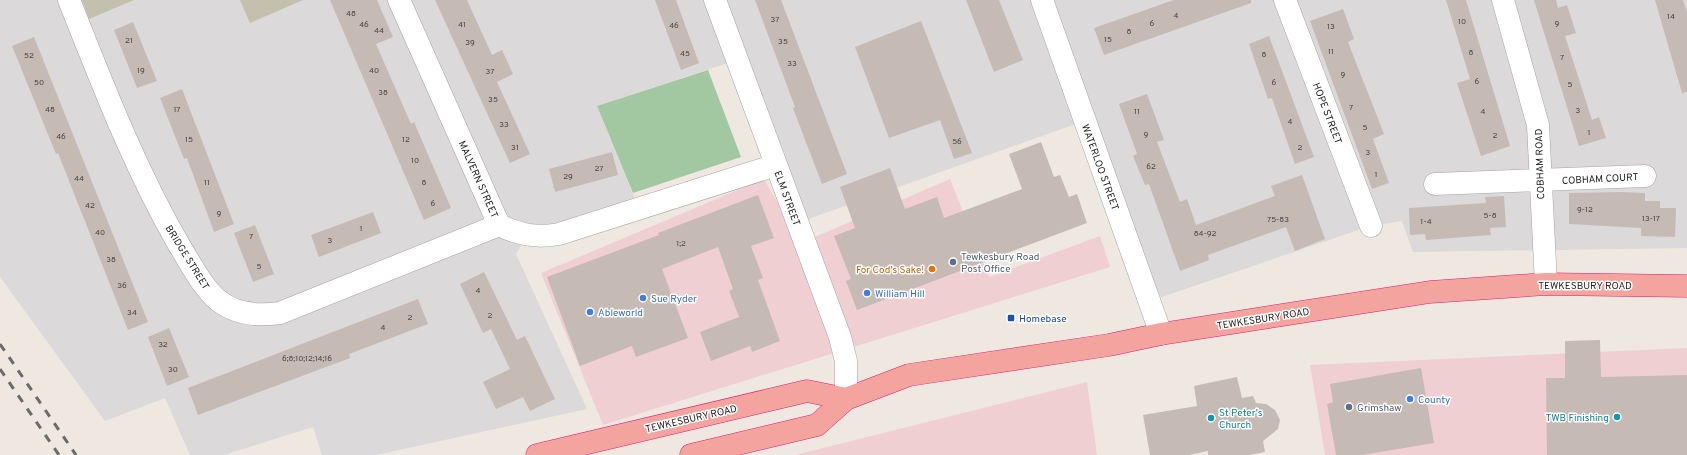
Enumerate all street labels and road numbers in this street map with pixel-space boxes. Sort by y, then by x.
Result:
street label: HOPE STREET [1309,81,1344,146]
street label: WATERLOO STREET [1078,123,1121,212]
street label: COBHAM ROAD [1533,128,1548,200]
street label: MALVERN STREET [455,139,501,221]
street label: ELM STREET [771,169,803,228]
street label: COBHAM COURT [1561,171,1639,188]
street label: BRIDGE STREET [162,223,212,293]
street label: TEWKESBURY ROAD [1538,280,1632,293]
street label: TEWKESBURY ROAD [1216,306,1311,333]
street label: TEWKESBURY ROAD [644,403,739,436]

